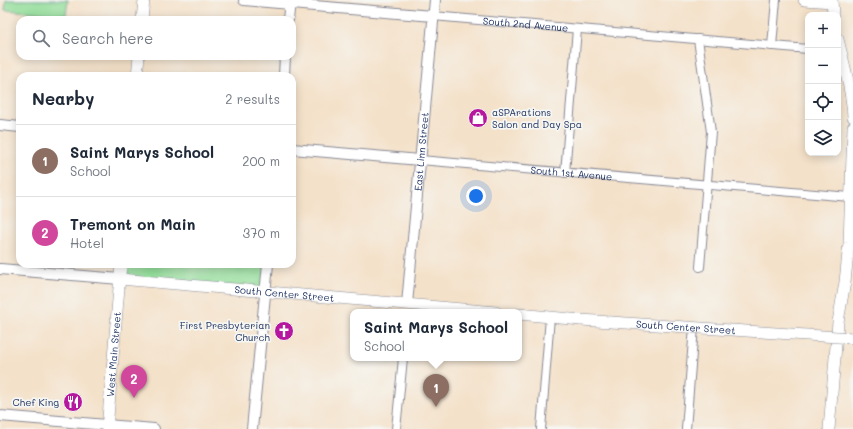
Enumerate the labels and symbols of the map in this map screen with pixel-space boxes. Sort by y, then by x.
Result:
street label: South 2nd Avenue [482,13,569,35]
place label: aSPArations Salon and Day Spa [492,105,582,131]
shop icon: aSPArations Salon and Day Spa [467,107,489,129]
street label: East Linn Street [410,112,432,192]
street label: South 1st Avenue [530,163,613,184]
your location [466,186,486,206]
street label: South Center Street [234,282,335,305]
street label: West Main Street [103,311,124,397]
street label: South Center Street [635,317,736,337]
place label: First Presbyterian Church [180,318,270,344]
church icon: First Presbyterian Church [273,320,295,342]
pin: 2 [121,365,147,398]
pin: 1 [423,374,449,407]
restaurant icon: Chef King [62,391,84,413]
place label: Chef King [12,395,59,409]

